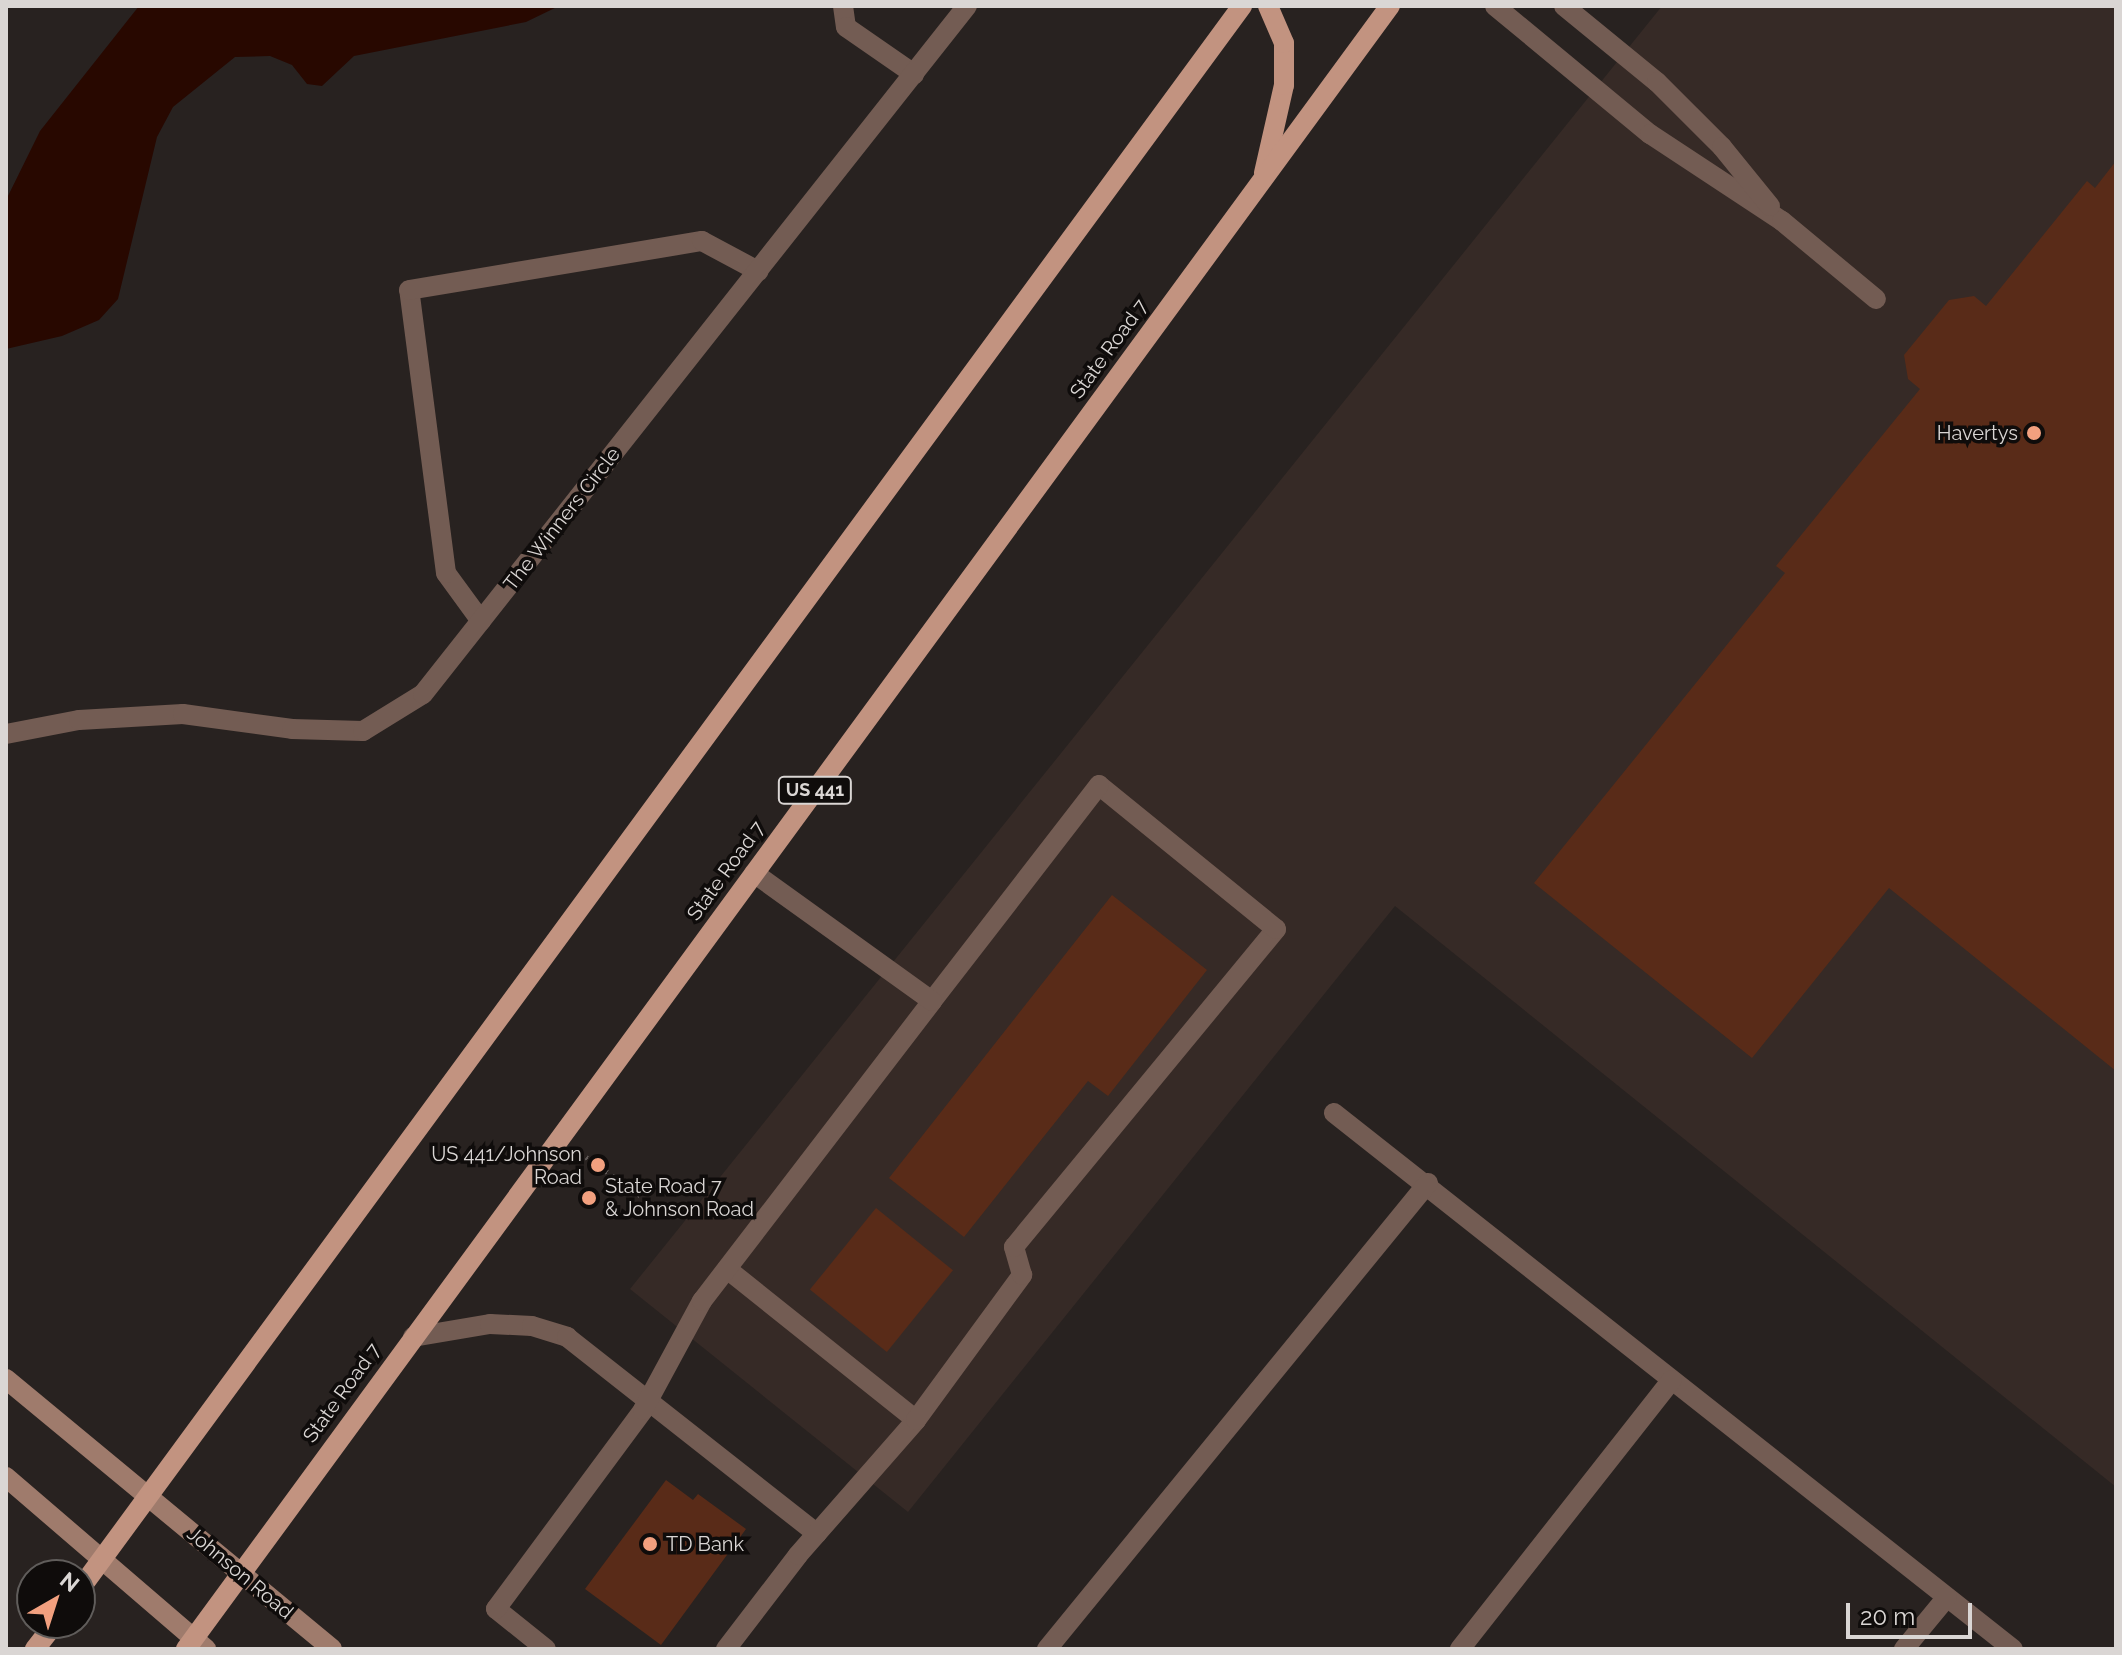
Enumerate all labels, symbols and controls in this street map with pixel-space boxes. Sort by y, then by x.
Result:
street label: State Road 7 [1065,295,1153,403]
place label: Havertys [1937,421,2018,445]
marker: Havertys [2025,424,2043,442]
street label: The Winners Circle [498,442,626,596]
road number: US 441 [777,776,853,804]
street label: State Road 7 [682,817,770,925]
place label: US 441/Johnson Road [431,1142,582,1189]
marker: US 441/Johnson Road [589,1156,607,1174]
place label: State Road 7 & Johnson Road [605,1174,754,1221]
marker: State Road 7 & Johnson Road [580,1189,598,1207]
street label: State Road 7 [298,1339,386,1447]
street label: Johnson Road [182,1522,298,1624]
place label: TD Bank [666,1532,744,1556]
marker: TD Bank [641,1535,659,1553]
north arrow [16,1559,96,1639]
text: N [55,1567,85,1597]
scale bar [1850,1587,1976,1637]
text: 20 m [1860,1602,1915,1631]

